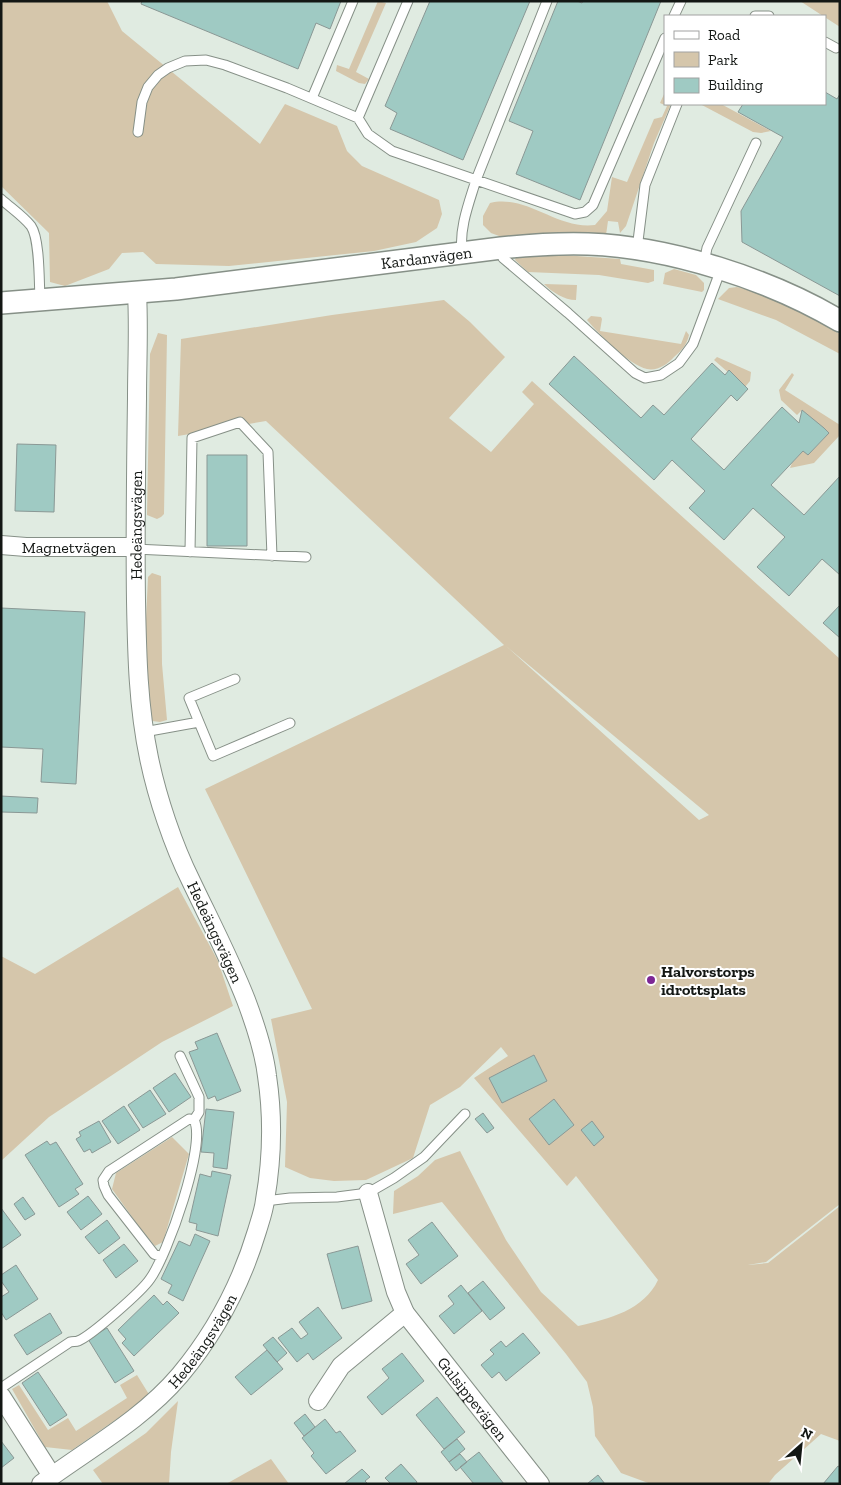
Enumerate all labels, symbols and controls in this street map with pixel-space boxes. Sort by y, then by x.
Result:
legend [664,15,826,105]
text: Road [708,26,741,44]
text: Park [708,51,738,69]
text: Building [708,76,763,94]
street label: Kardanvägen [380,242,474,273]
street label: Hedeängsvägen [126,470,146,580]
street label: Magnetvägen [22,538,117,557]
street label: Hedeängsvägen [183,878,247,986]
place label: Halvorstorps idrottsplats [661,962,755,999]
marker: Halvorstorps idrottsplats [645,974,657,986]
street label: Hedeängsvägen [164,1290,241,1392]
street label: Gulsippevägen [434,1353,512,1445]
north arrow [776,1420,826,1470]
text: N [798,1424,816,1444]

